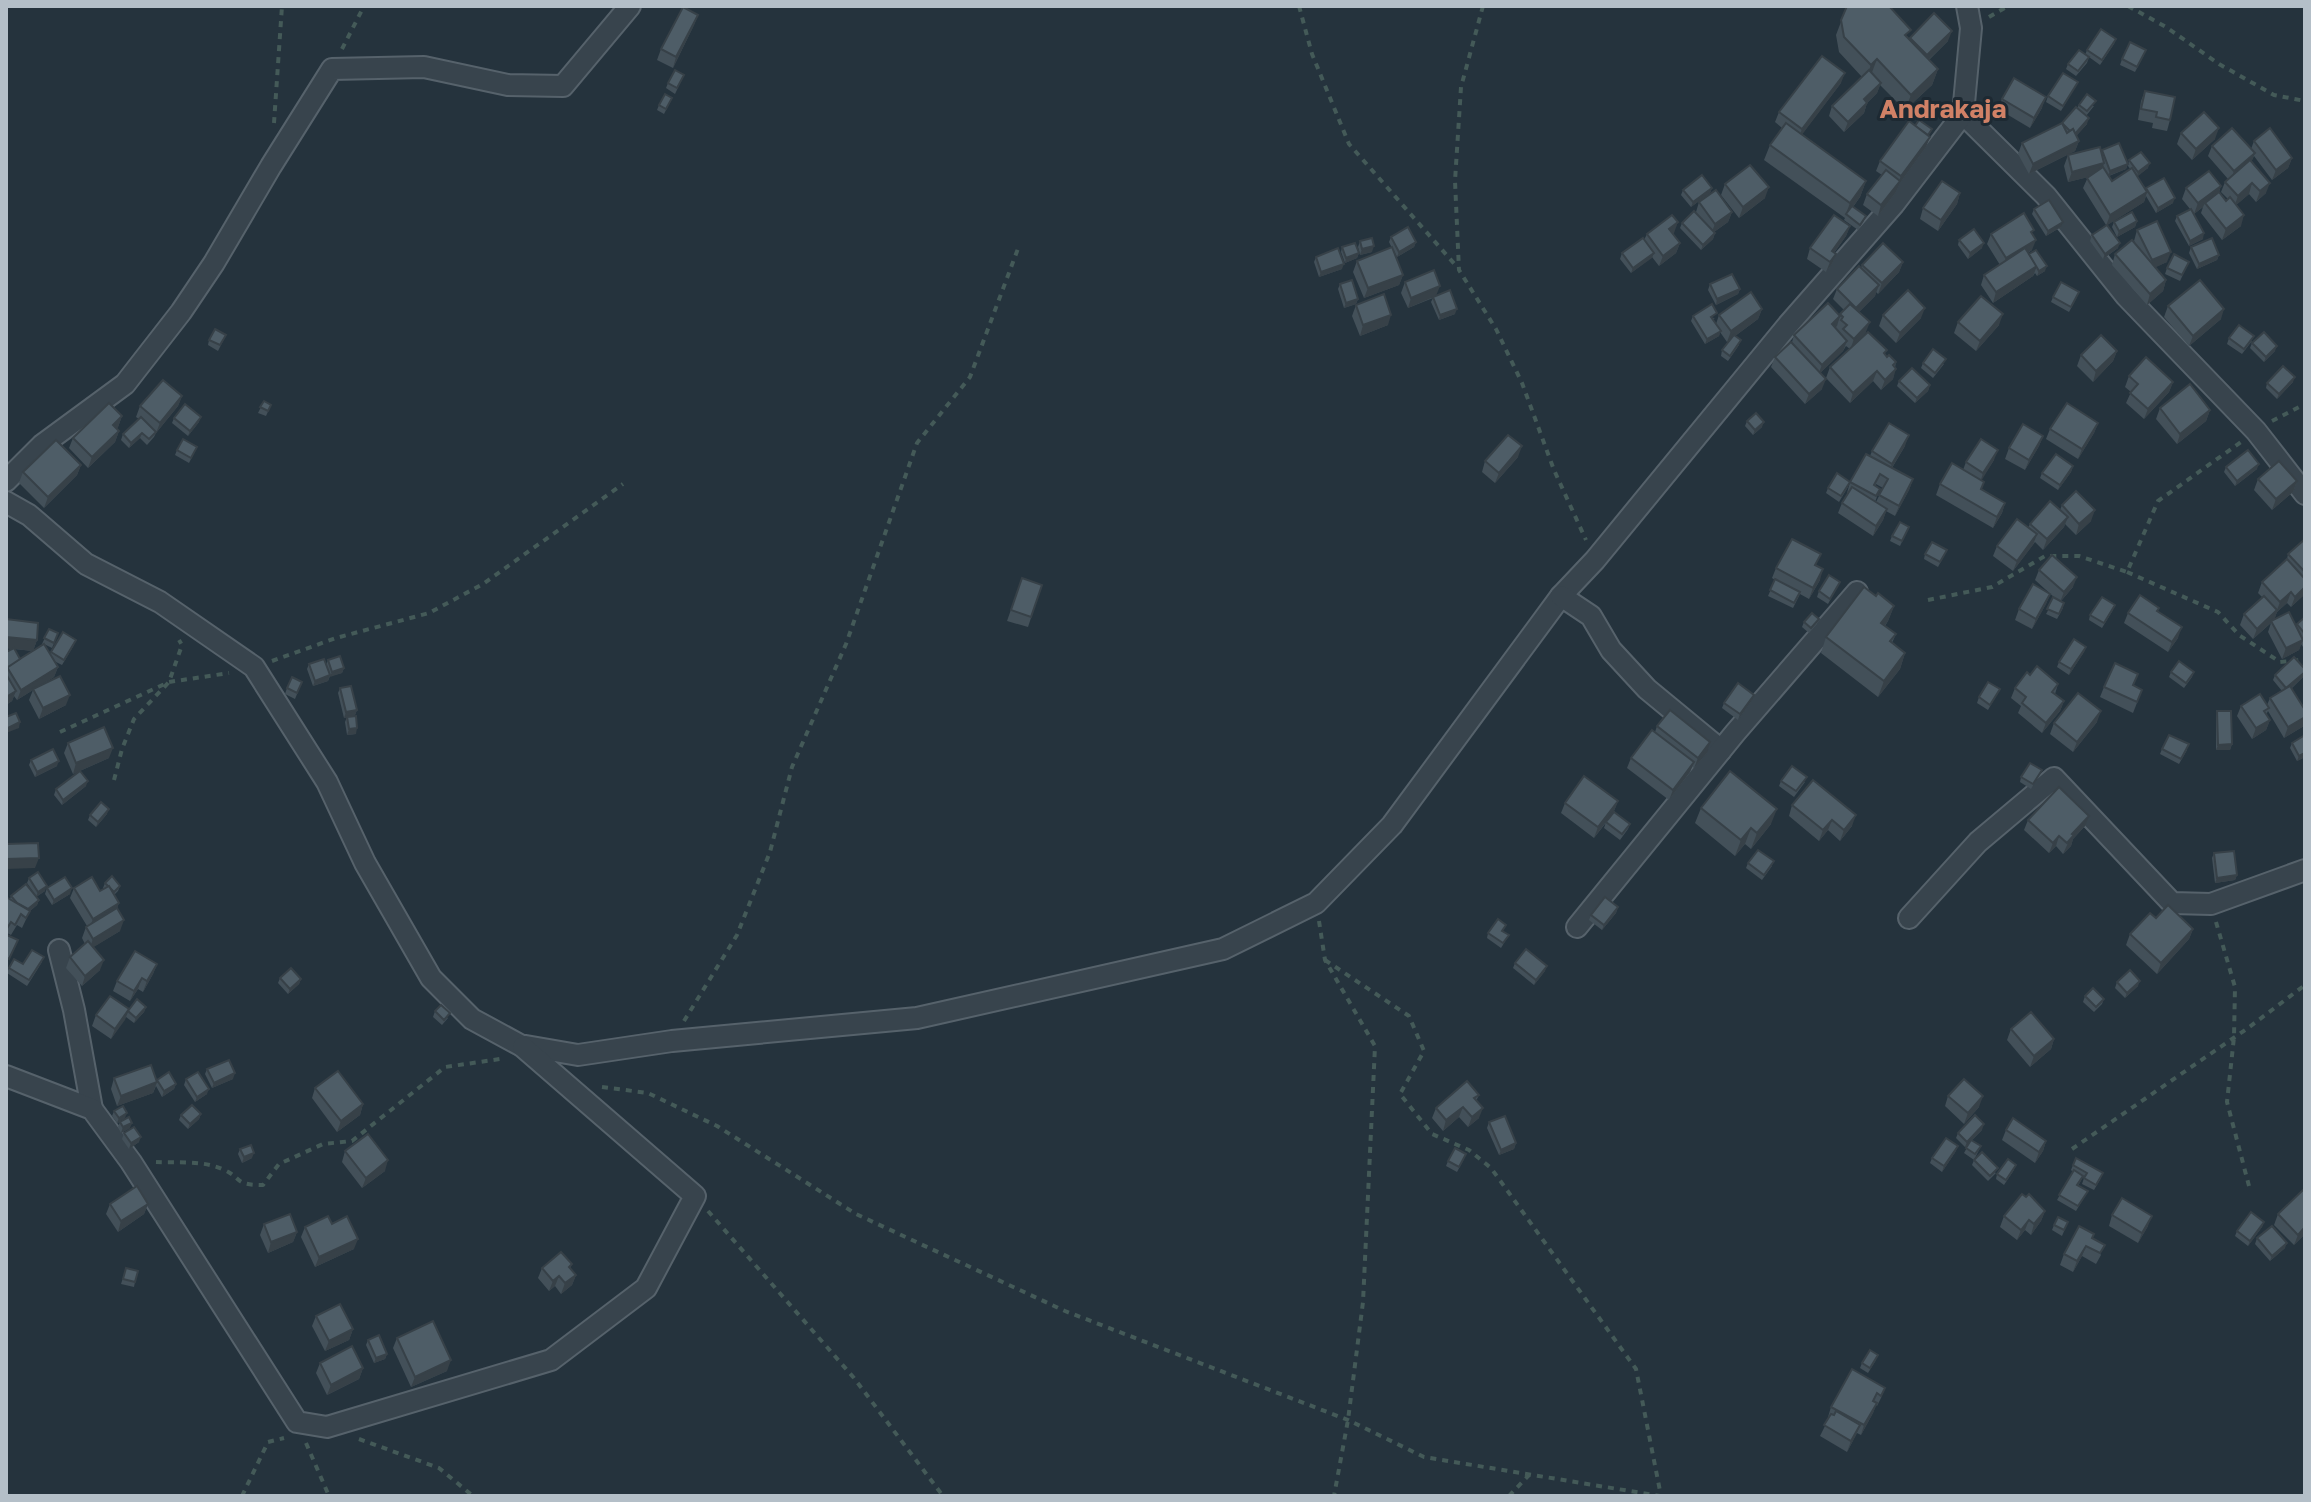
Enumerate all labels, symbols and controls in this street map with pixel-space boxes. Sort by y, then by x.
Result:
district label: Andrakaja [1879,93,2007,124]

